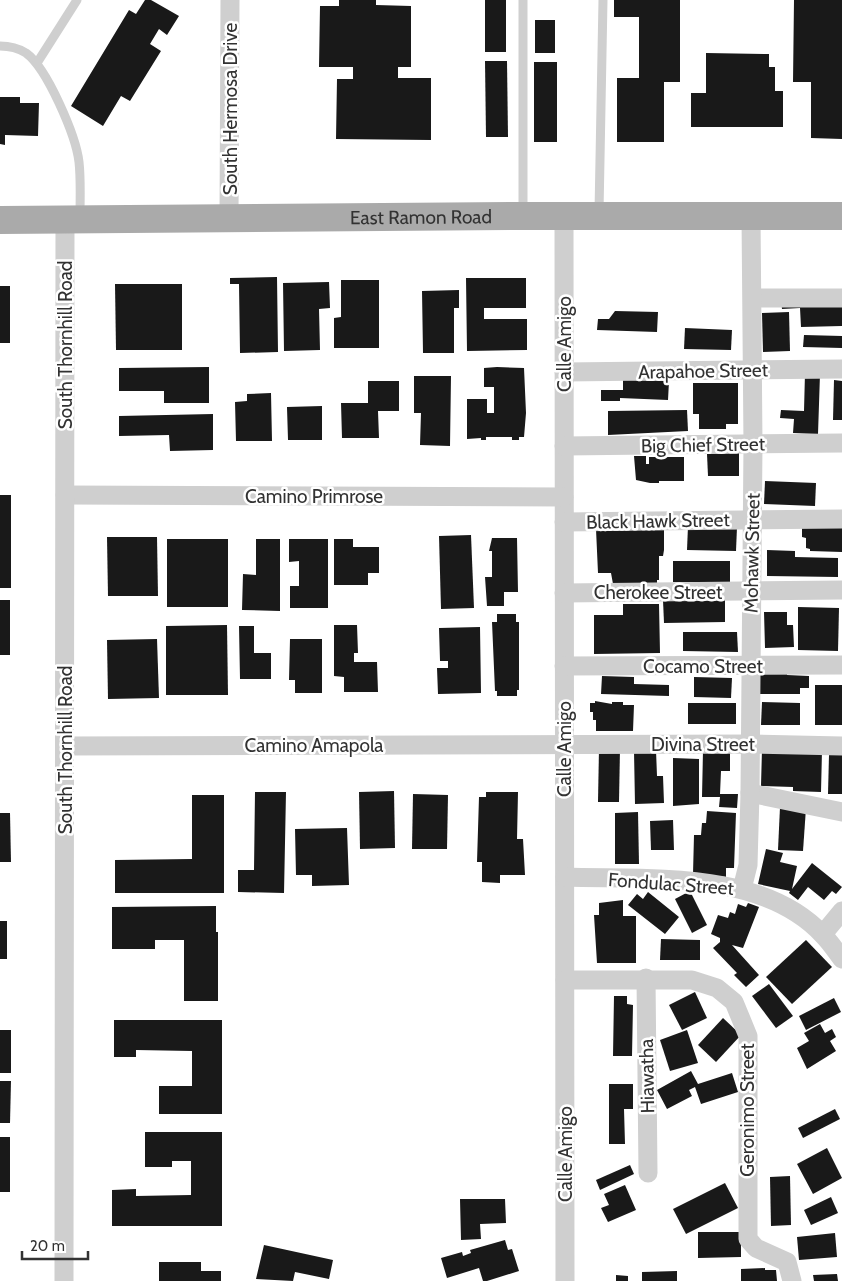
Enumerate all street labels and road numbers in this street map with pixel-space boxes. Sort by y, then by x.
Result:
street label: South Hermosa Drive [219,23,242,195]
street label: East Ramon Road [350,205,492,229]
street label: South Thornhill Road [54,261,77,429]
street label: Calle Amigo [553,296,576,392]
street label: Arapahoe Street [638,358,769,384]
street label: Big Chief Street [641,432,766,458]
street label: Camino Primrose [245,485,383,508]
street label: Mohawk Street [739,492,765,613]
street label: Black Hawk Street [586,508,731,534]
street label: Cherokee Street [594,581,723,604]
street label: Cocamo Street [643,655,764,678]
street label: South Thornhill Road [54,666,77,834]
street label: Calle Amigo [553,701,576,797]
street label: Divina Street [651,733,756,756]
street label: Camino Amapola [245,734,384,757]
street label: Fondulac Street [607,868,735,900]
street label: Hiawatha [635,1039,659,1113]
street label: Geronimo Street [736,1043,759,1177]
street label: Calle Amigo [554,1106,577,1202]

